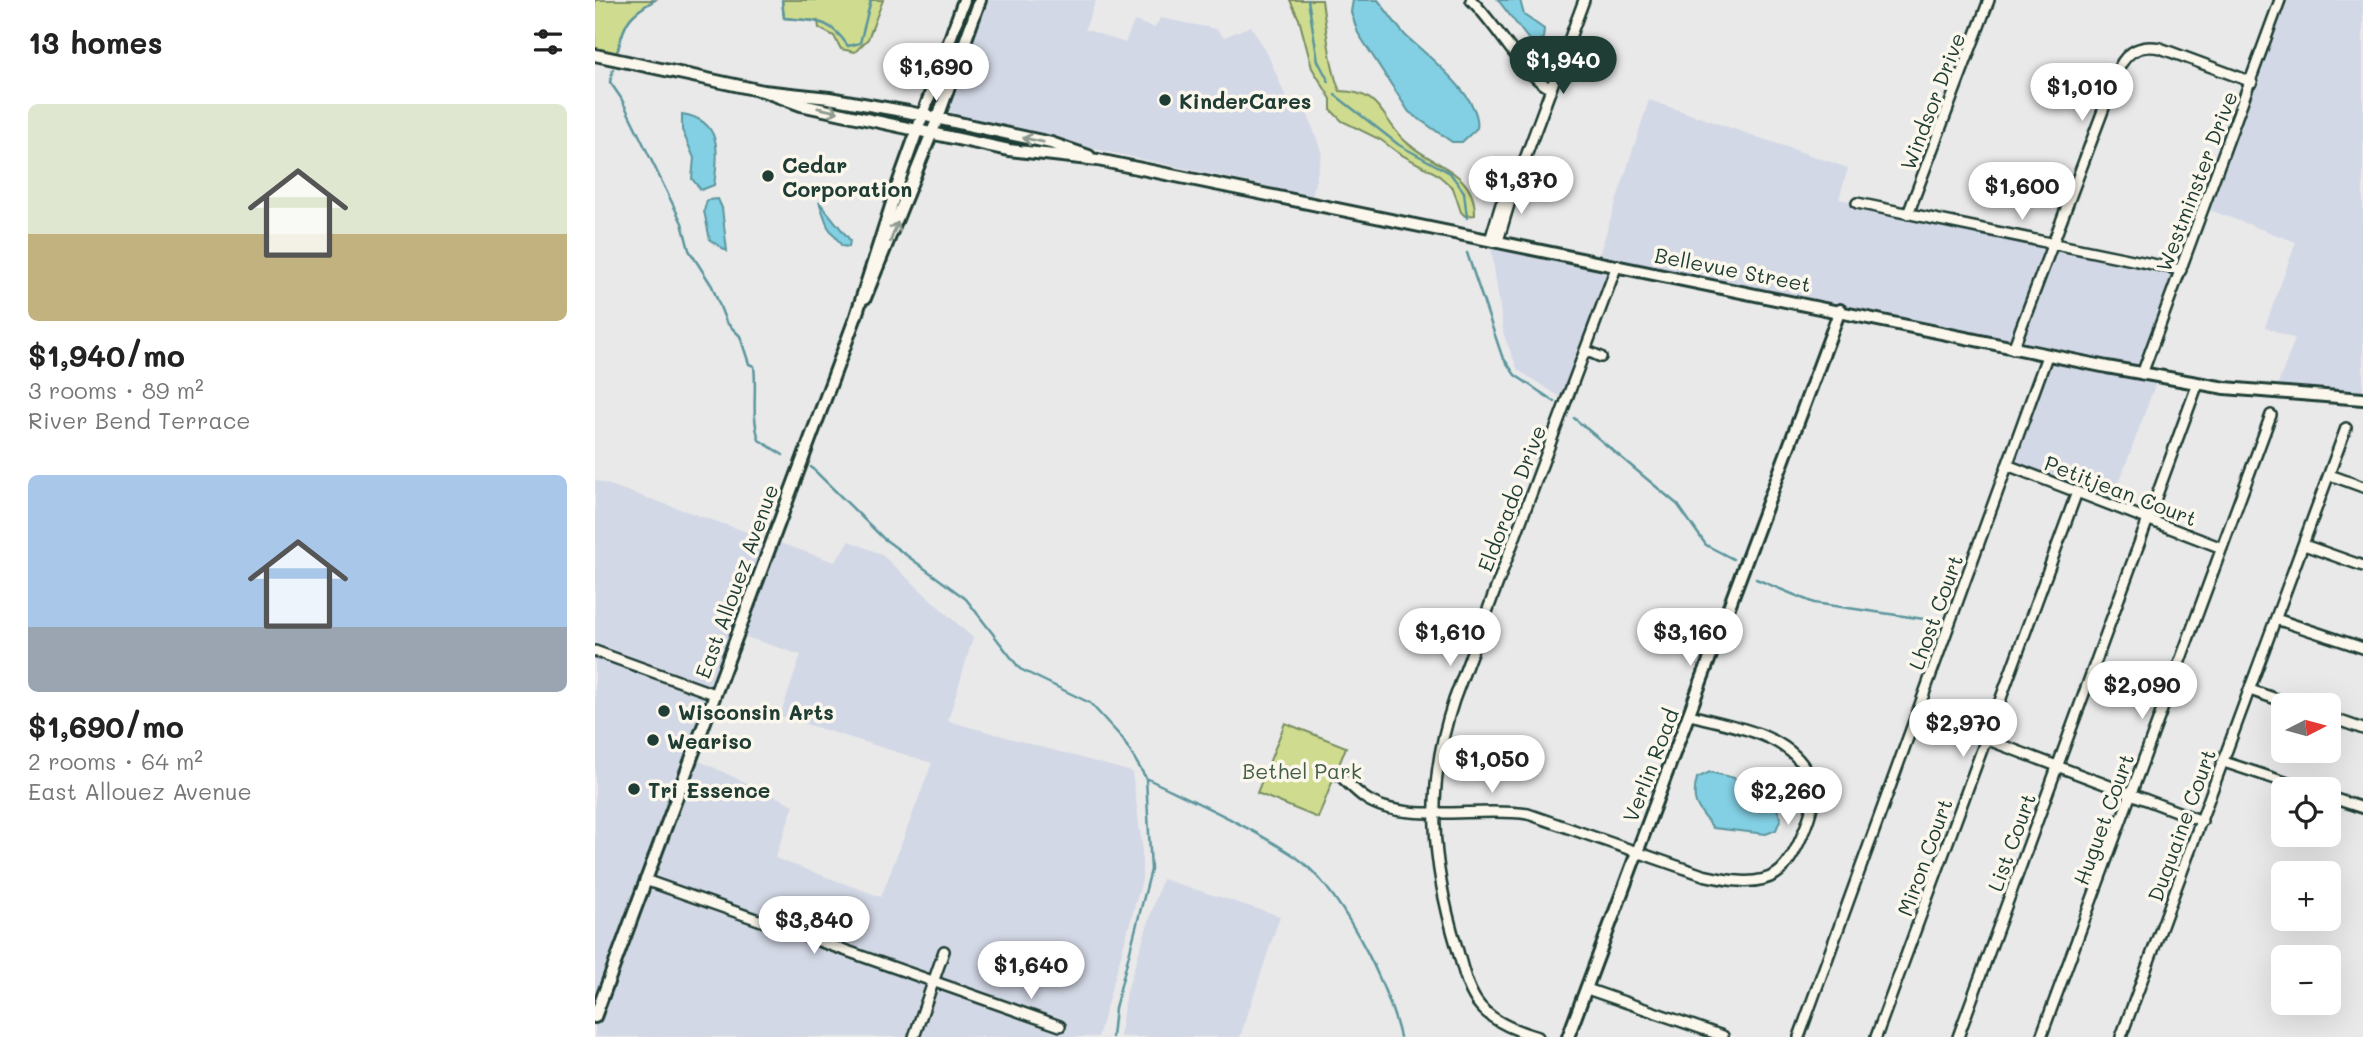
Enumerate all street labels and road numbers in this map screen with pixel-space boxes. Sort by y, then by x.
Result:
street label: Windsor Drive [1893,28,1971,174]
street label: Westminster Drive [2149,87,2243,275]
street label: Bellevue Street [1653,241,1813,297]
street label: Eldorado Drive [1471,421,1551,575]
street label: Petitjean Court [2041,449,2201,531]
street label: East Allouez Avenue [688,480,784,682]
street label: Lhost Court [1902,551,1968,673]
street label: Verlin Road [1616,704,1684,826]
street label: Duquaine Court [2141,745,2221,905]
street label: Huguet Court [2067,750,2139,888]
street label: List Court [1981,789,2041,895]
street label: Miron Court [1890,794,1958,920]

